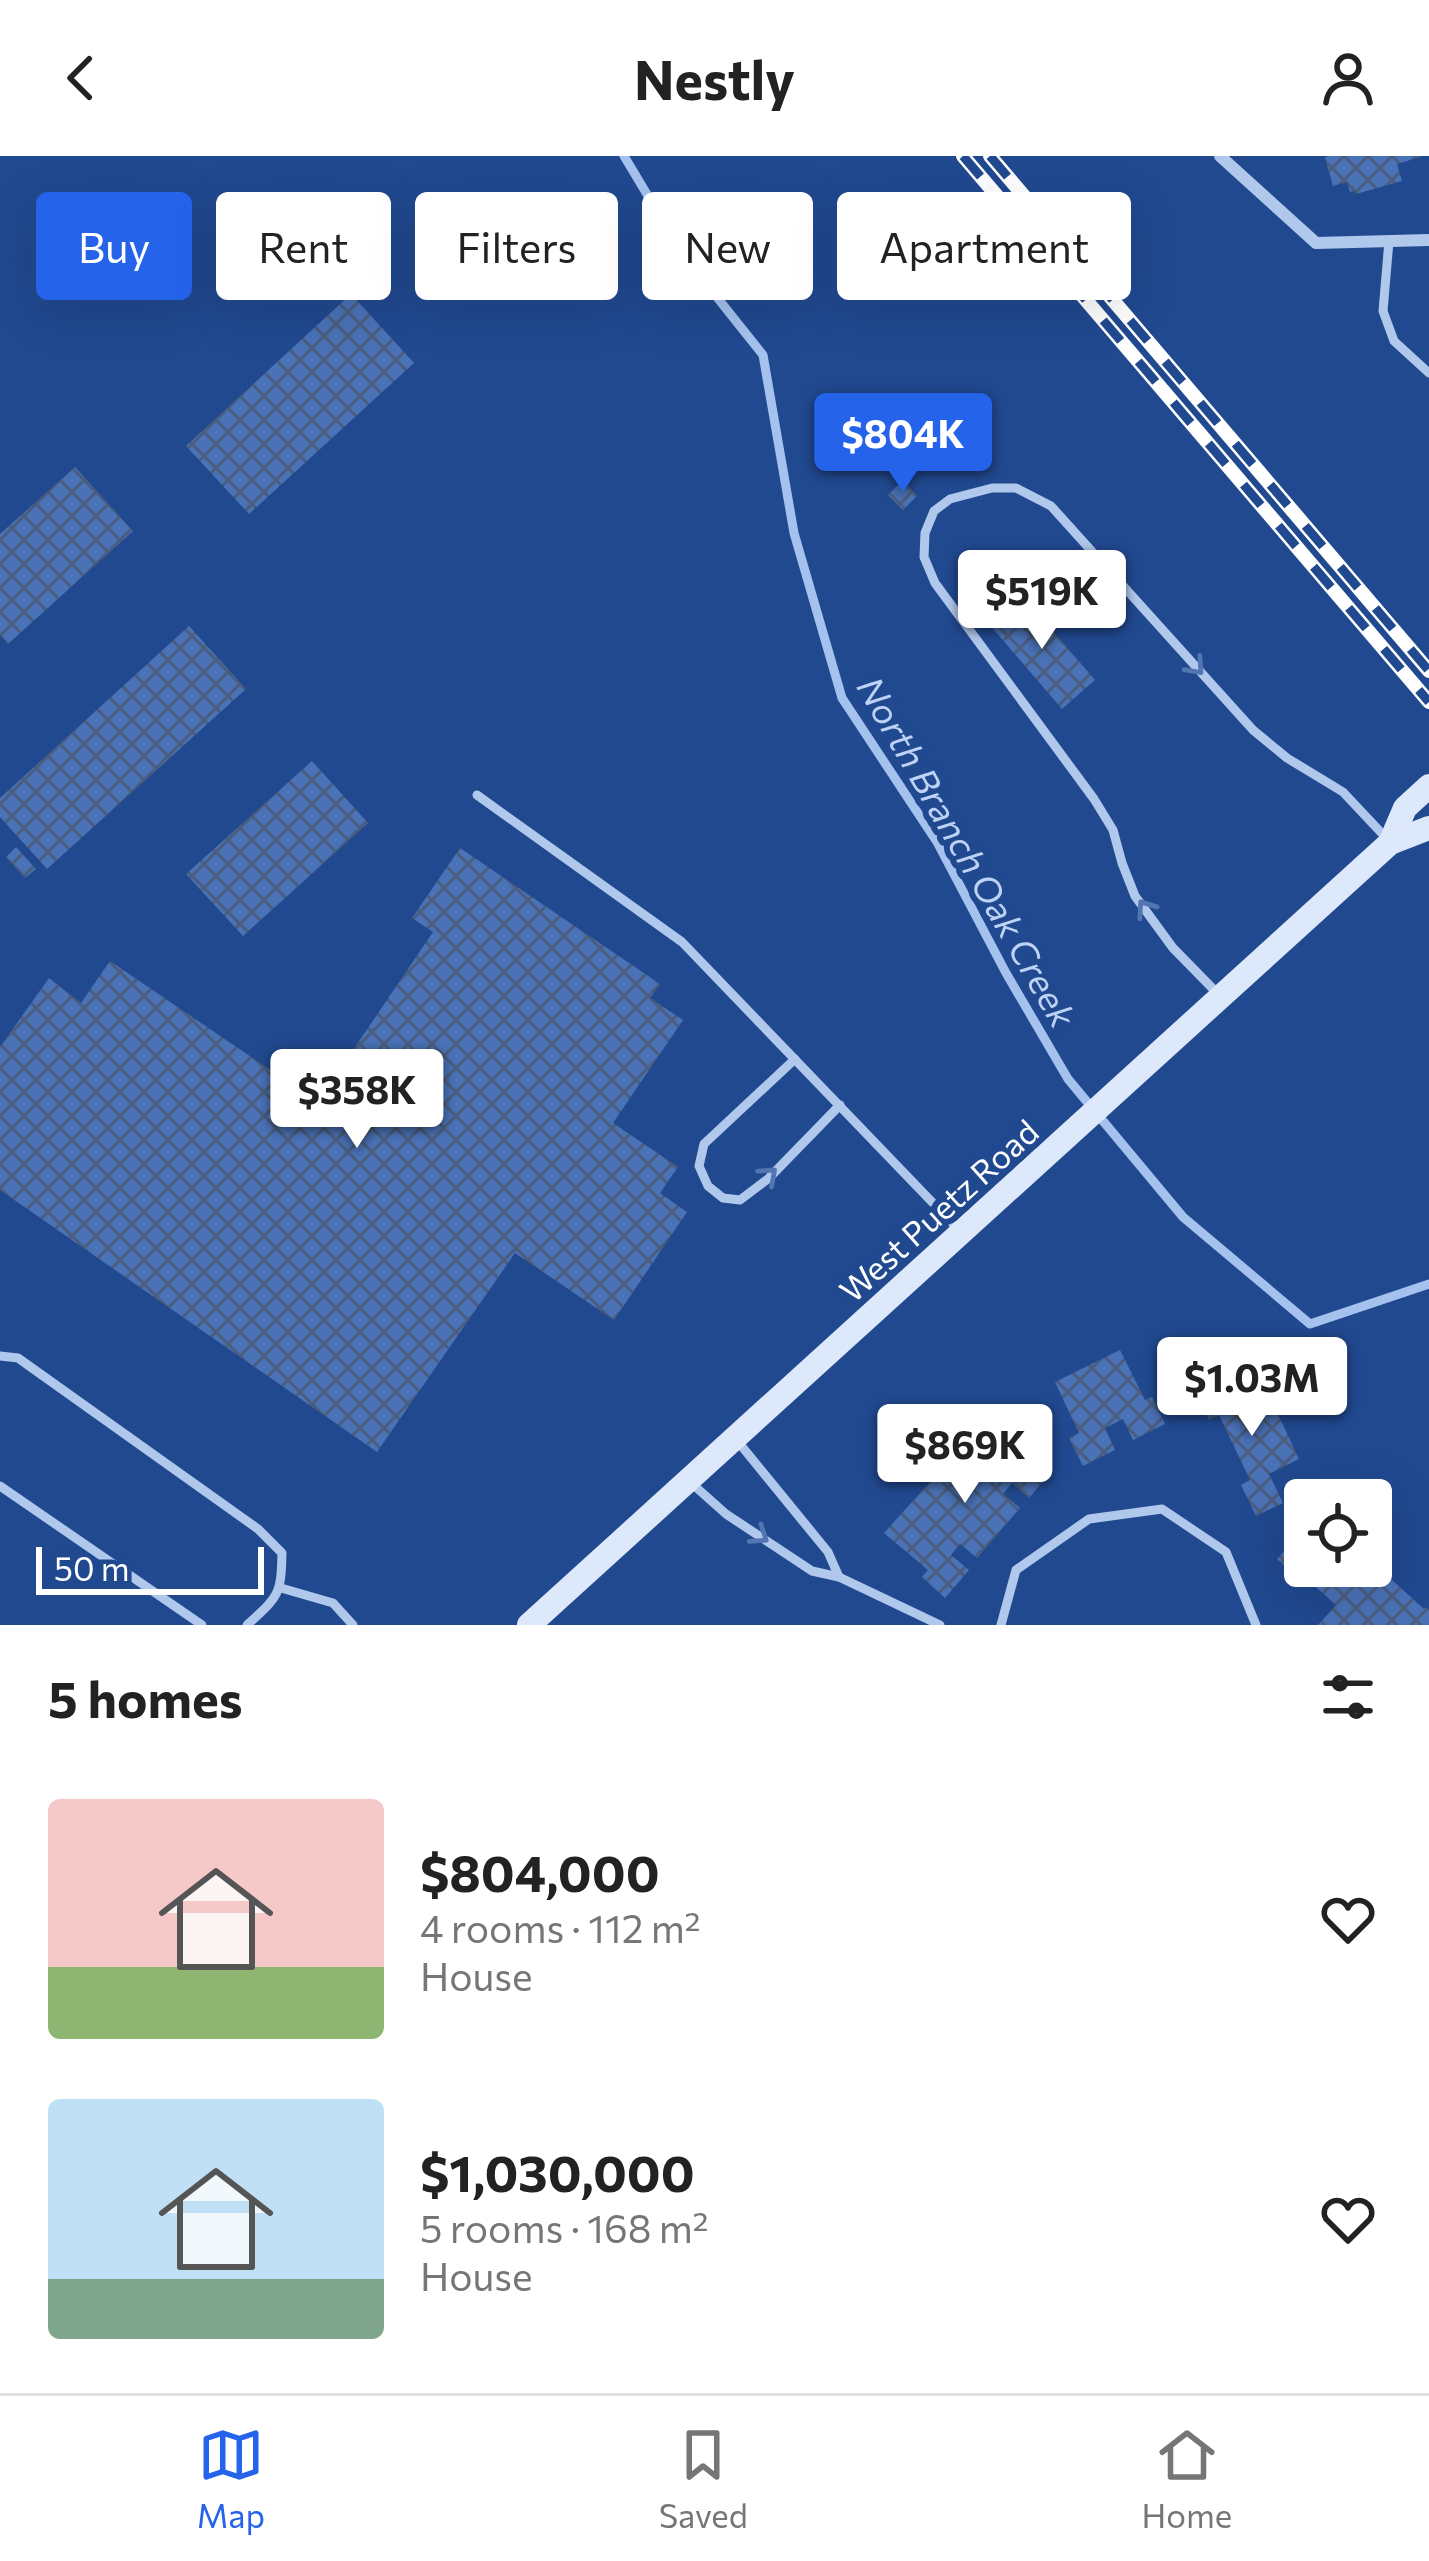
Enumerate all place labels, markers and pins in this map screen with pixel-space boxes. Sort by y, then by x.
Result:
pin: $804K [819,393,987,495]
pin: $519K [958,550,1126,652]
pin: $358K [273,1049,441,1151]
pin: $1.03M [1154,1337,1350,1439]
pin: $869K [881,1404,1049,1506]

